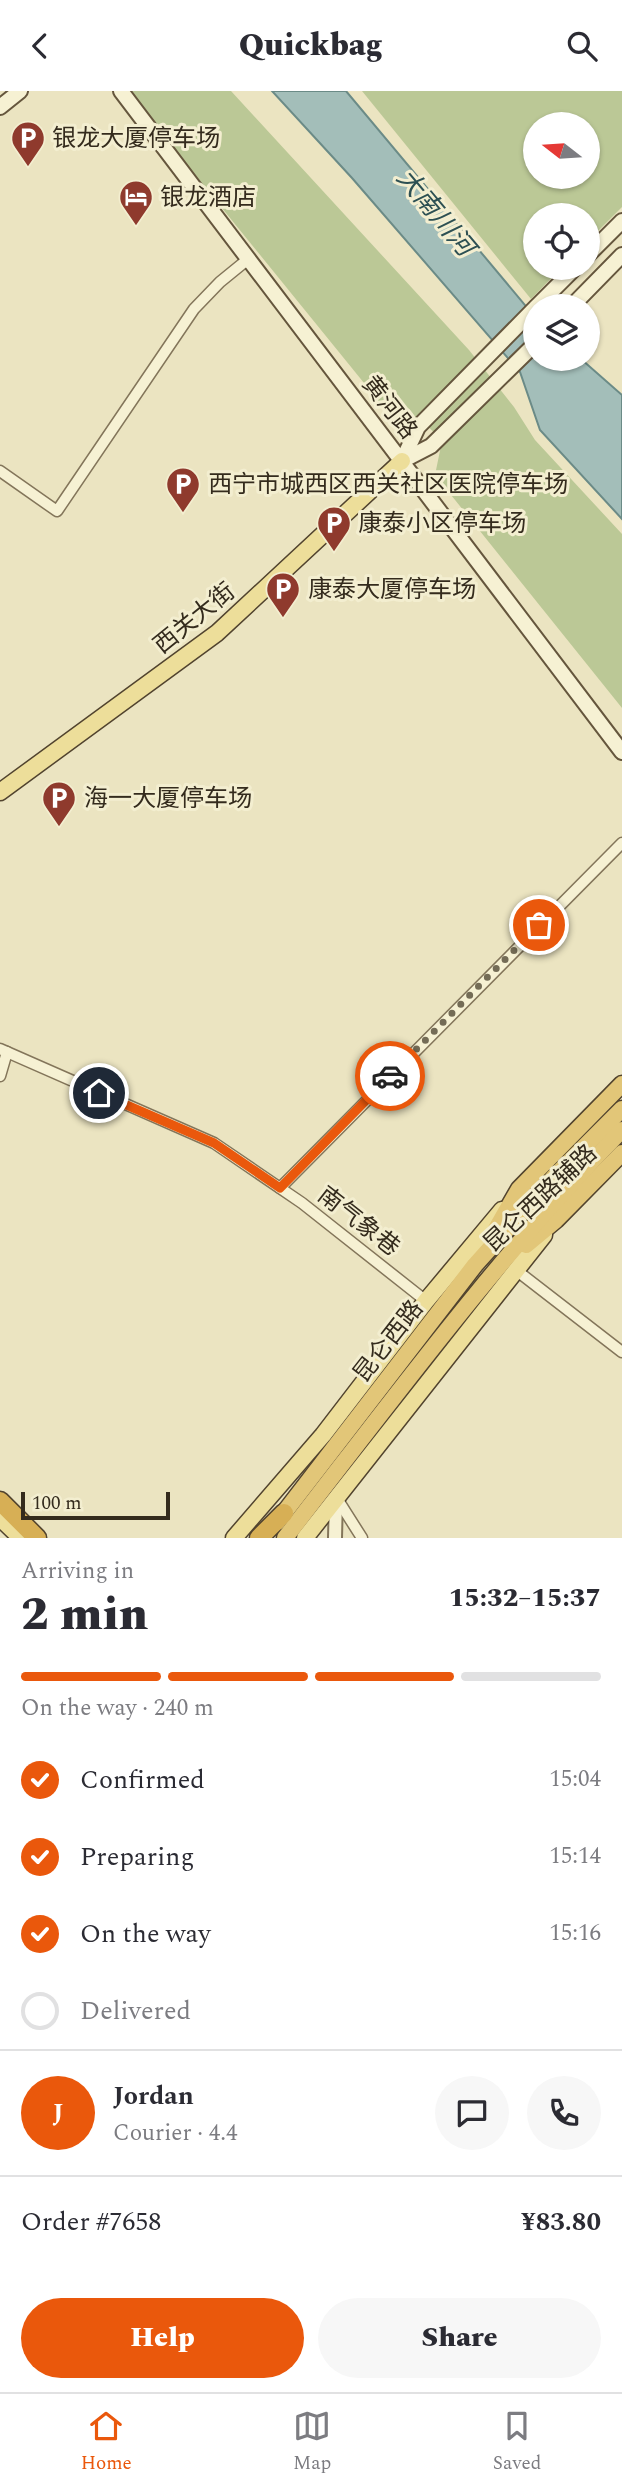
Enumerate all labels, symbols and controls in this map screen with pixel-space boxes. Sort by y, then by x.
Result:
text: Quickbag [239,21,383,70]
icon: back [21,27,59,65]
icon: search [563,27,601,65]
north arrow [523,112,600,189]
map controls [523,112,600,371]
parking icon: 银龙大厦停车场 [9,119,47,168]
place label: 银龙大厦停车场 [52,121,220,157]
water label: 大南川河 [386,160,487,269]
hotel icon: 银龙酒店 [117,178,155,227]
place label: 银龙酒店 [160,180,256,216]
button: locate [523,203,600,280]
button: layers [523,294,600,371]
street label: 黄河路 [353,368,426,447]
parking icon: 西宁市城西区西关社区医院停车场 [164,465,202,514]
place label: 西宁市城西区西关社区医院停车场 [208,467,568,503]
parking icon: 康泰小区停车场 [315,504,353,553]
place label: 康泰小区停车场 [358,506,526,542]
parking icon: 康泰大厦停车场 [264,570,302,619]
place label: 康泰大厦停车场 [308,572,476,608]
street label: 西关大街 [146,575,243,663]
parking icon: 海一大厦停车场 [40,779,78,828]
place label: 海一大厦停车场 [84,781,252,817]
pin [509,895,569,955]
icon: bag [520,906,558,944]
courier [355,1041,425,1111]
icon: car [371,1057,409,1095]
pin [69,1063,129,1123]
icon: home [80,1074,118,1112]
street label: 昆仑西路辅路 [476,1136,606,1261]
street label: 南气象巷 [309,1178,407,1266]
street label: 昆仑西路 [345,1293,433,1391]
scale bar [21,1489,170,1521]
text: 100 m [32,1489,82,1518]
text: Arriving in [21,1554,134,1589]
text: 15:32–15:37 [449,1578,601,1618]
text: 2 min [21,1580,148,1650]
text: On the way · 240 m [21,1691,214,1726]
text: Confirmed [80,1760,205,1800]
icon: check [21,1761,59,1799]
text: 15:04 [549,1762,601,1797]
text: Preparing [80,1837,194,1877]
icon: check [21,1838,59,1876]
text: 15:14 [549,1839,601,1874]
text: On the way [80,1914,211,1954]
icon: check [21,1915,59,1953]
text: 15:16 [549,1916,601,1951]
text: Delivered [80,1991,191,2031]
text: Jordan [113,2076,194,2116]
button: chat [435,2076,509,2150]
button: phone [527,2076,601,2150]
text: J [52,2093,64,2133]
text: Courier · 4.4 [113,2116,238,2151]
text: Order #7658 [21,2202,161,2242]
text: ¥83.80 [521,2202,601,2242]
button: Help [21,2298,304,2378]
button: Share [318,2298,601,2378]
tab: Home [81,2407,132,2478]
tab: Map [293,2407,331,2478]
tab: Saved [493,2407,541,2478]

